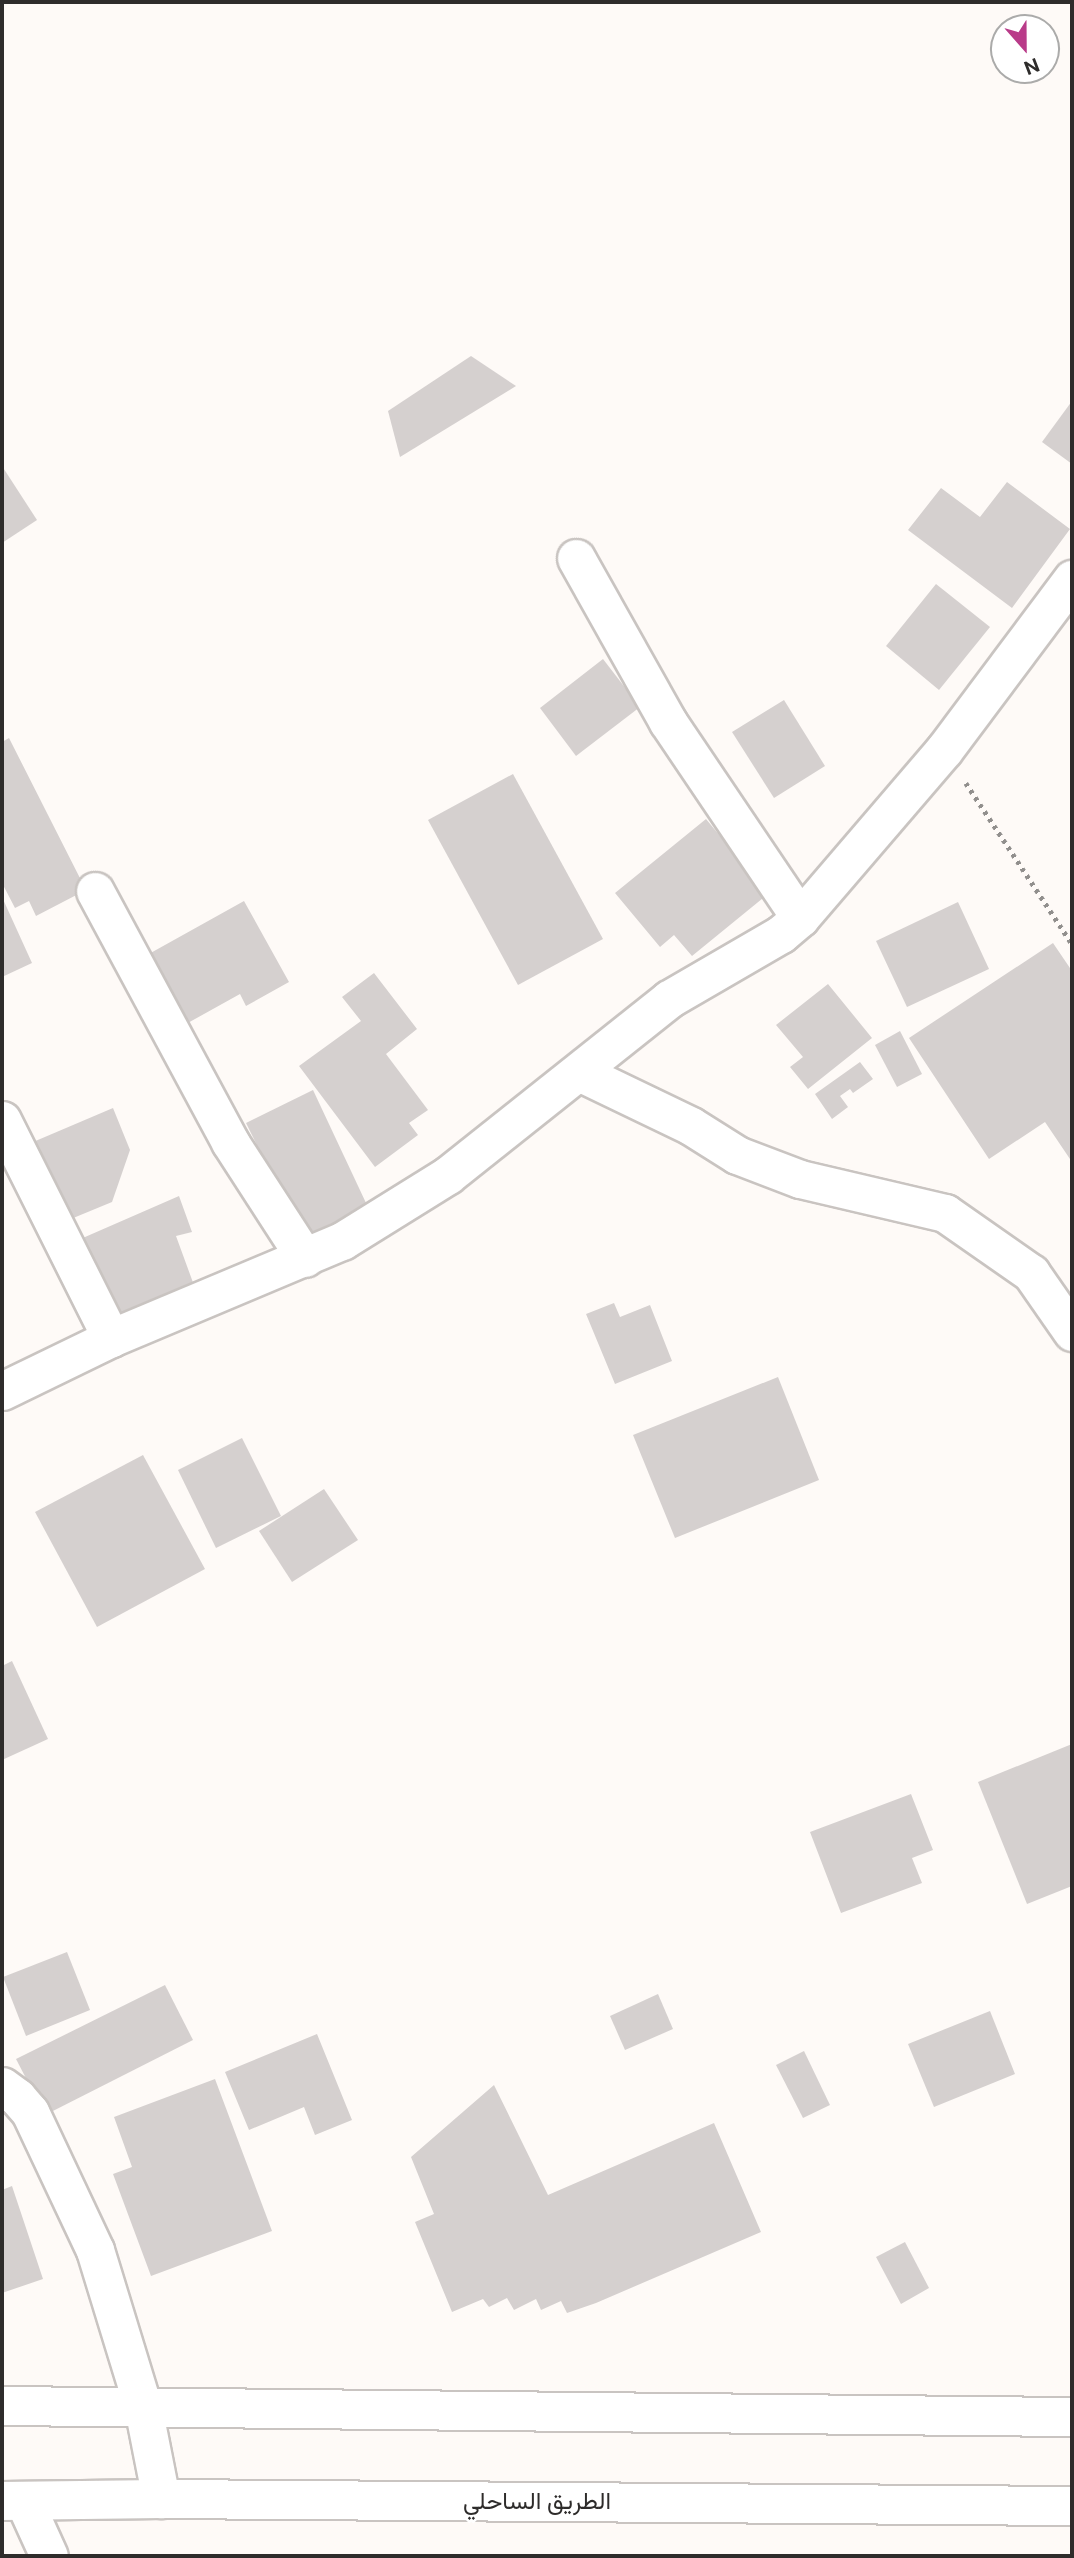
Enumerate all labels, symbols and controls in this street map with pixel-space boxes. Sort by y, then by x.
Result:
north arrow [990,14,1060,84]
text: N [1021,54,1043,80]
street label: الطريق الساحلي [463,2487,611,2515]

